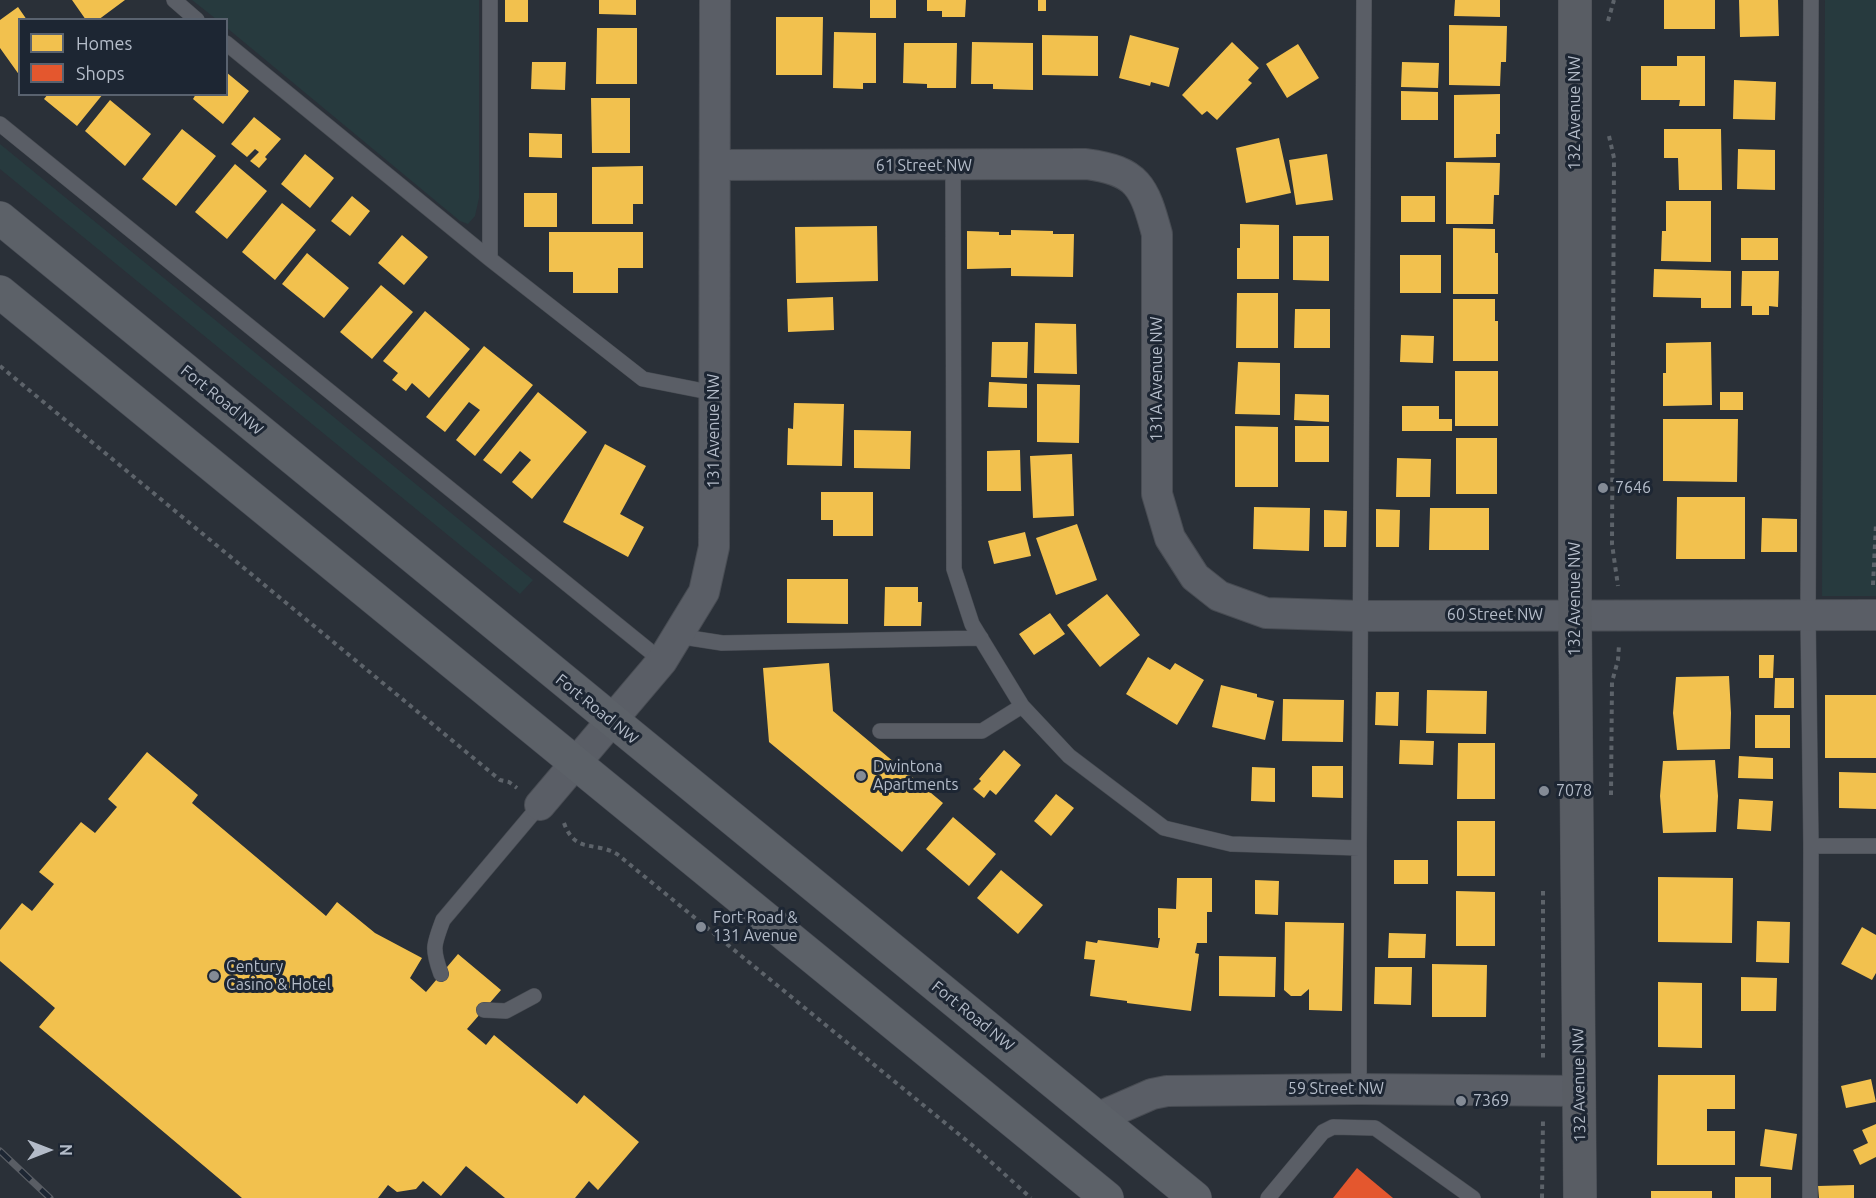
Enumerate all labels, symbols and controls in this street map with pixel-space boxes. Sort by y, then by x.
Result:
legend [18,18,228,96]
text: Homes [76,33,132,53]
street label: 132 Avenue NW [1565,56,1585,170]
text: Shops [76,63,125,83]
street label: 61 Street NW [876,156,972,176]
street label: 131A Avenue NW [1147,317,1167,441]
street label: Fort Road NW [177,361,267,439]
street label: 131 Avenue NW [704,374,724,488]
place label: 7646 [1615,478,1651,498]
marker: 7646 [1596,481,1610,495]
street label: 132 Avenue NW [1565,542,1585,656]
street label: 60 Street NW [1447,605,1543,625]
street label: Fort Road NW [552,670,642,748]
place label: Dwintona Apartments [873,757,958,795]
marker: Dwintona Apartments [854,769,868,783]
place label: 7078 [1556,781,1592,801]
marker: 7078 [1537,784,1551,798]
place label: Fort Road & 131 Avenue [713,908,798,946]
marker: Fort Road & 131 Avenue [694,920,708,934]
place label: Century Casino & Hotel [226,957,331,995]
marker: Century Casino & Hotel [207,969,221,983]
street label: Fort Road NW [928,977,1018,1055]
street label: 132 Avenue NW [1568,1028,1590,1142]
street label: 59 Street NW [1288,1079,1384,1099]
place label: 7369 [1473,1091,1509,1111]
marker: 7369 [1454,1094,1468,1108]
north arrow [18,1120,78,1180]
text: N [57,1144,75,1156]

